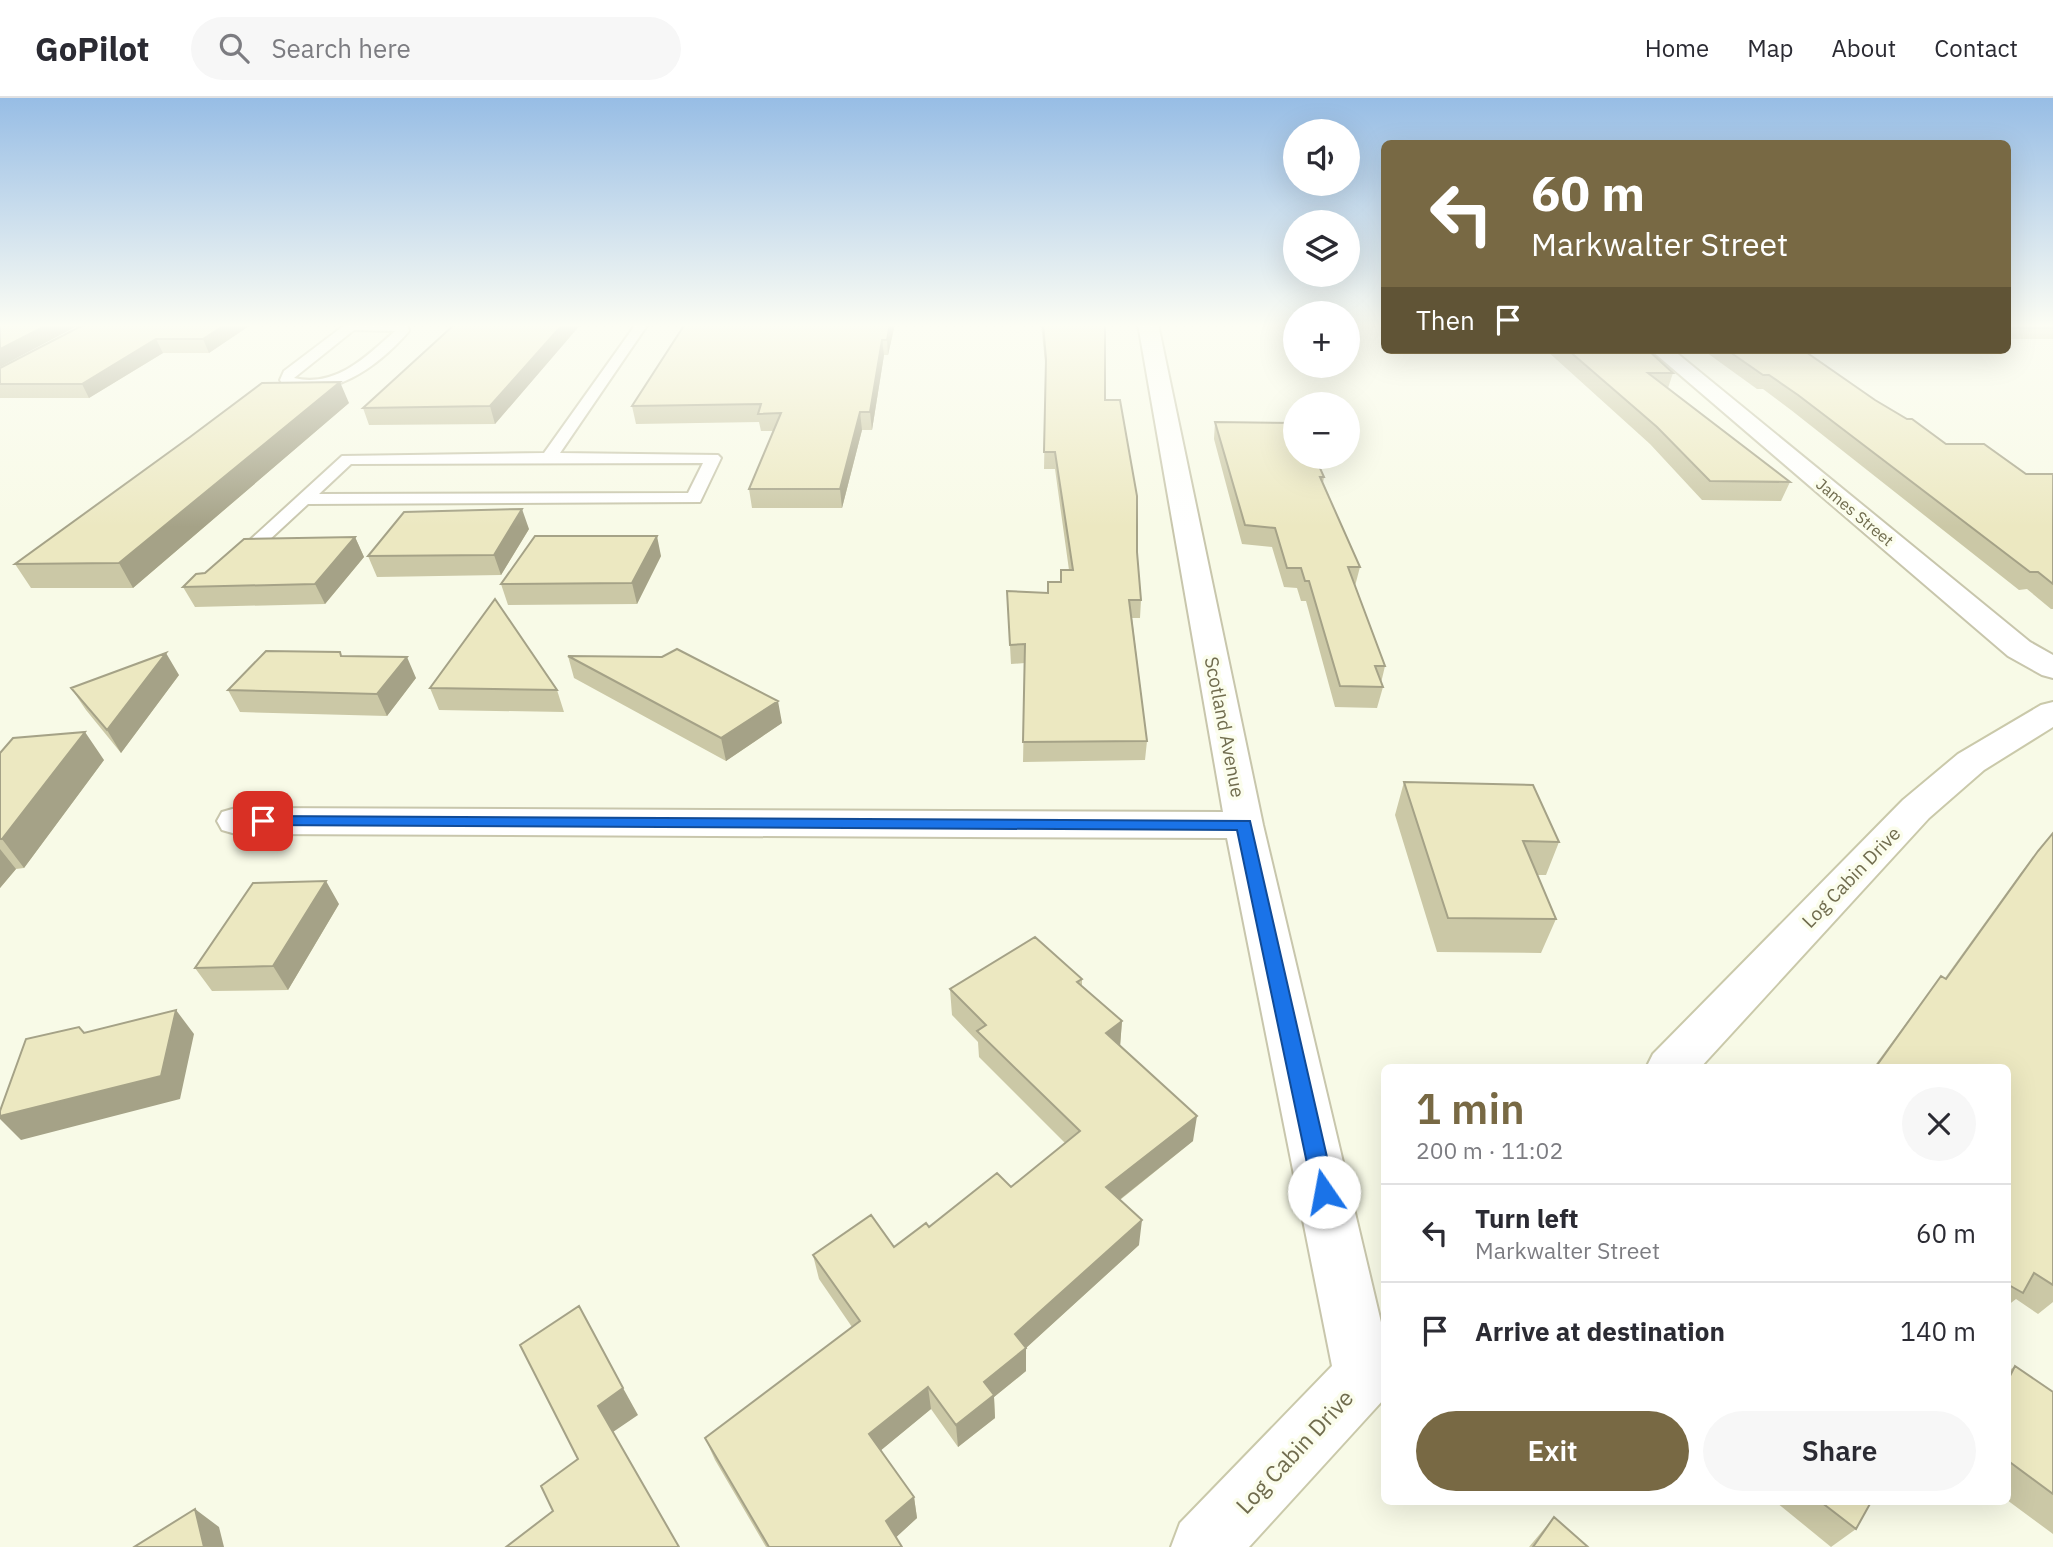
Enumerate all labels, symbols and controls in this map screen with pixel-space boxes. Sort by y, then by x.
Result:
search box [191,17,681,80]
text: GoPilot [35,27,149,70]
icon: search [215,29,253,67]
text: Search here [271,31,411,65]
text: Home [1645,32,1709,64]
text: Map [1747,32,1793,64]
text: About [1831,32,1896,64]
text: Contact [1934,32,2018,64]
map controls [1283,119,1360,469]
button: sound [1283,119,1360,196]
text: 60 m [1531,161,1645,224]
icon: left [1416,168,1507,259]
button: layers [1283,210,1360,287]
text: Markwalter Street [1531,223,1788,265]
button: + [1283,301,1360,378]
icon: arrive [1489,301,1527,339]
text: Then [1416,303,1475,337]
button: − [1283,392,1360,469]
street label: James Street [1812,474,1898,550]
street label: Scotland Avenue [1200,655,1250,799]
pin [233,791,293,851]
icon: arrive [244,802,282,840]
street label: Log Cabin Drive [1797,821,1905,933]
text: 1 min [1416,1081,1525,1136]
button: close [1902,1087,1976,1161]
text: 200 m · 11:02 [1416,1135,1563,1165]
position arrow [1287,1155,1361,1229]
text: Turn left [1475,1201,1578,1235]
icon: left [1416,1214,1454,1252]
text: 60 m [1916,1216,1976,1250]
text: Markwalter Street [1475,1235,1660,1265]
icon: arrive [1416,1312,1454,1350]
text: Arrive at destination [1475,1314,1725,1348]
text: 140 m [1900,1314,1976,1348]
street label: Log Cabin Drive [1229,1383,1359,1519]
button: Exit [1416,1411,1689,1491]
button: Share [1703,1411,1976,1491]

